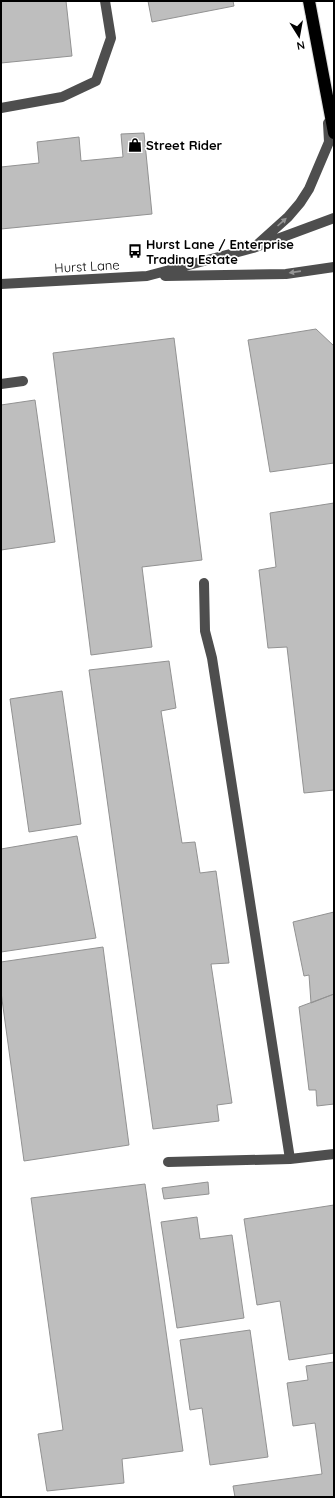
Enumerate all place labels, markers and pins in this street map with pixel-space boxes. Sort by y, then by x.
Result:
shop icon: Street Rider [127,137,143,153]
place label: Street Rider [146,137,223,153]
place label: Hurst Lane / Enterprise Trading Estate [146,236,294,267]
bus stop icon: Hurst Lane / Enterprise Trading Estate [127,243,143,259]

